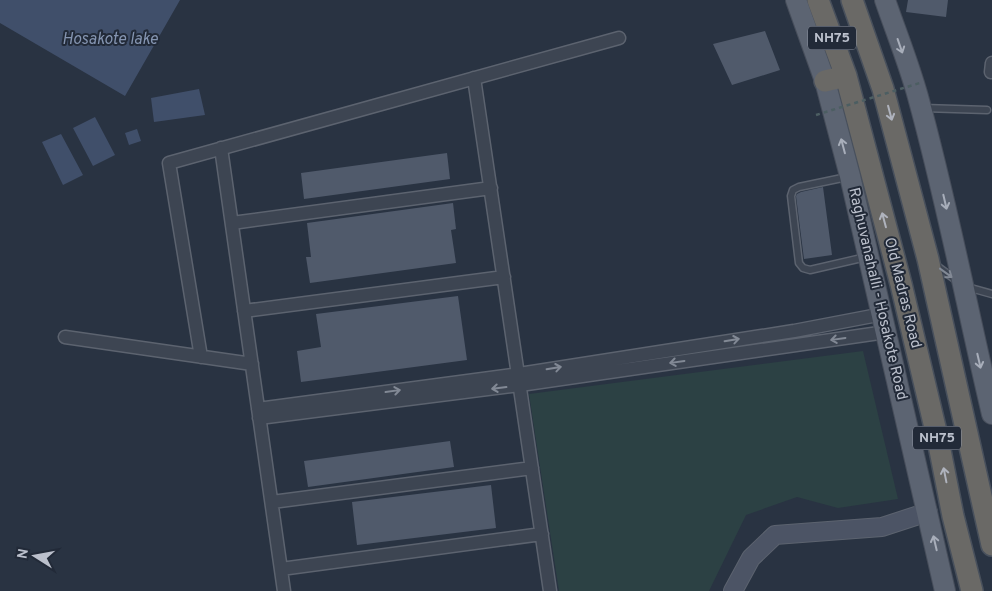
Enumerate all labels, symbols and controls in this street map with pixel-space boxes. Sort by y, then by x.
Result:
road number: NH75 [808,26,856,49]
water label: Hosakote lake [62,30,159,50]
one-way arrow [896,38,906,54]
one-way arrow [885,104,895,120]
one-way arrow [838,139,847,155]
street label: Raghuvanahalli - Hosakote Road [843,186,911,402]
one-way arrow [941,194,950,210]
one-way arrow [879,213,888,229]
street label: Old Madras Road [879,236,925,350]
one-way arrow [939,267,952,278]
one-way arrow [831,334,847,344]
one-way arrow [724,335,740,345]
one-way arrow [975,353,984,369]
one-way arrow [670,358,686,368]
one-way arrow [546,363,562,373]
one-way arrow [492,383,508,393]
one-way arrow [385,386,401,396]
road number: NH75 [913,426,961,449]
one-way arrow [939,468,949,484]
north arrow [10,531,60,581]
one-way arrow [930,536,939,552]
text: N [14,547,33,560]

